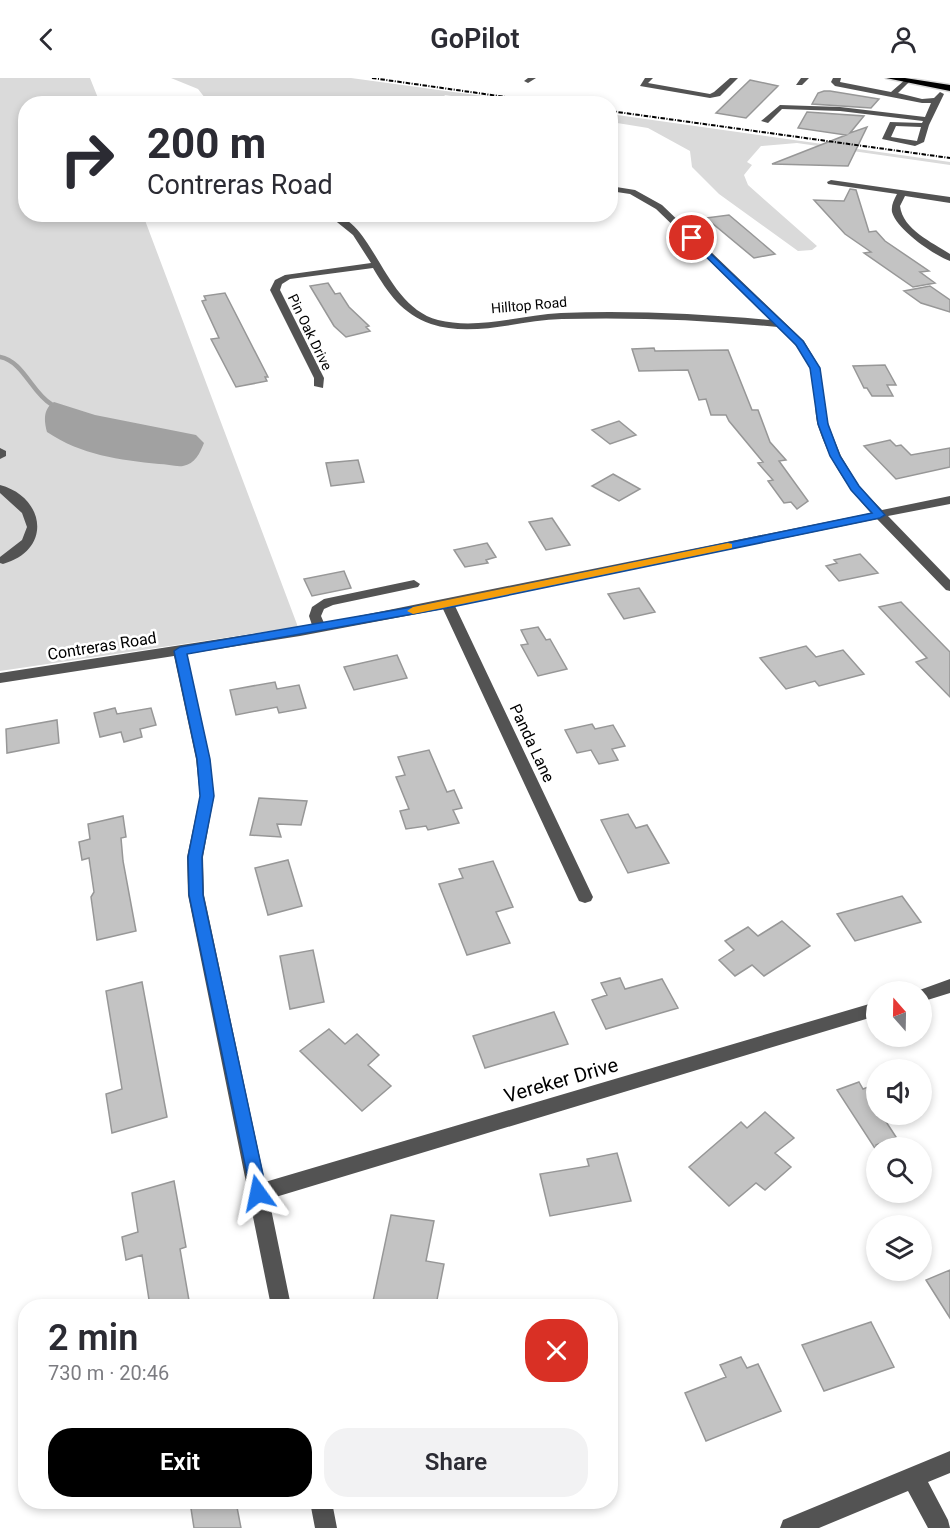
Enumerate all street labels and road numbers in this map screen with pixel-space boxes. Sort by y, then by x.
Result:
street label: Pin Oak Drive [285,291,335,373]
street label: Hilltop Road [490,294,568,316]
street label: Contreras Road [46,628,158,664]
street label: Panda Lane [506,701,558,785]
street label: Vereker Drive [501,1052,621,1108]

